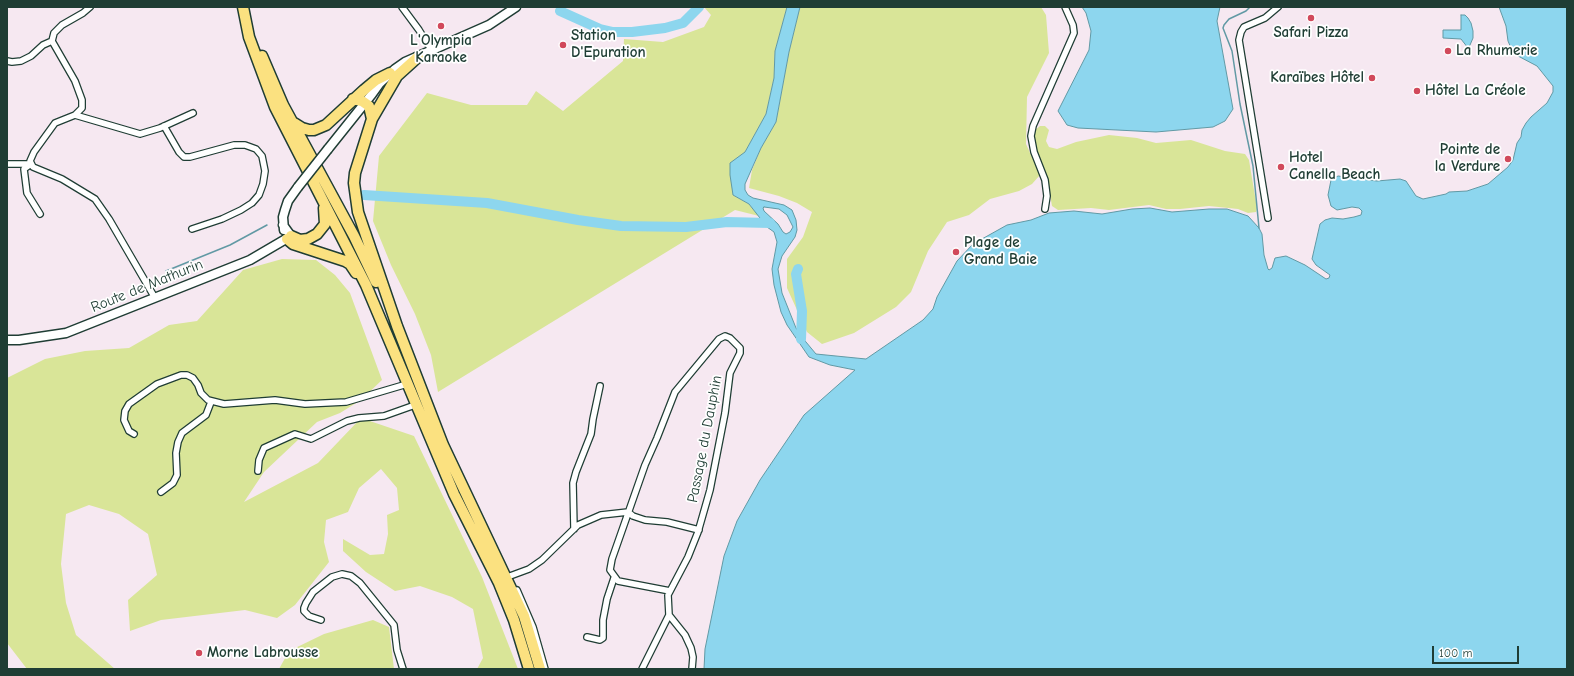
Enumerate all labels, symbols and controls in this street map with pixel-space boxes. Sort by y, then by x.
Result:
marker: Safari Pizza [1306,13,1316,23]
marker: L'Olympia Karaoke [436,21,446,31]
place label: Safari Pizza [1273,24,1349,42]
place label: Station D'Epuration [571,27,646,62]
place label: L'Olympia Karaoke [410,32,472,67]
marker: Station D'Epuration [558,40,568,50]
place label: La Rhumerie [1456,42,1537,60]
marker: La Rhumerie [1443,46,1453,56]
place label: Karaïbes Hôtel [1270,69,1364,87]
marker: Karaïbes Hôtel [1367,73,1377,83]
place label: Hôtel La Créole [1425,82,1525,100]
marker: Hôtel La Créole [1412,86,1422,96]
place label: Pointe de la Verdure [1435,141,1500,176]
place label: Hotel Canella Beach [1289,149,1380,184]
marker: Pointe de la Verdure [1503,154,1513,164]
marker: Hotel Canella Beach [1276,162,1286,172]
place label: Plage de Grand Baie [964,234,1037,269]
marker: Plage de Grand Baie [951,247,961,257]
street label: Route de Mathurin [88,255,206,317]
street label: Passage du Dauphin [684,374,726,504]
scale bar [1434,638,1521,664]
place label: Morne Labrousse [207,644,318,662]
text: 100 m [1439,646,1472,660]
marker: Morne Labrousse [194,648,204,658]

